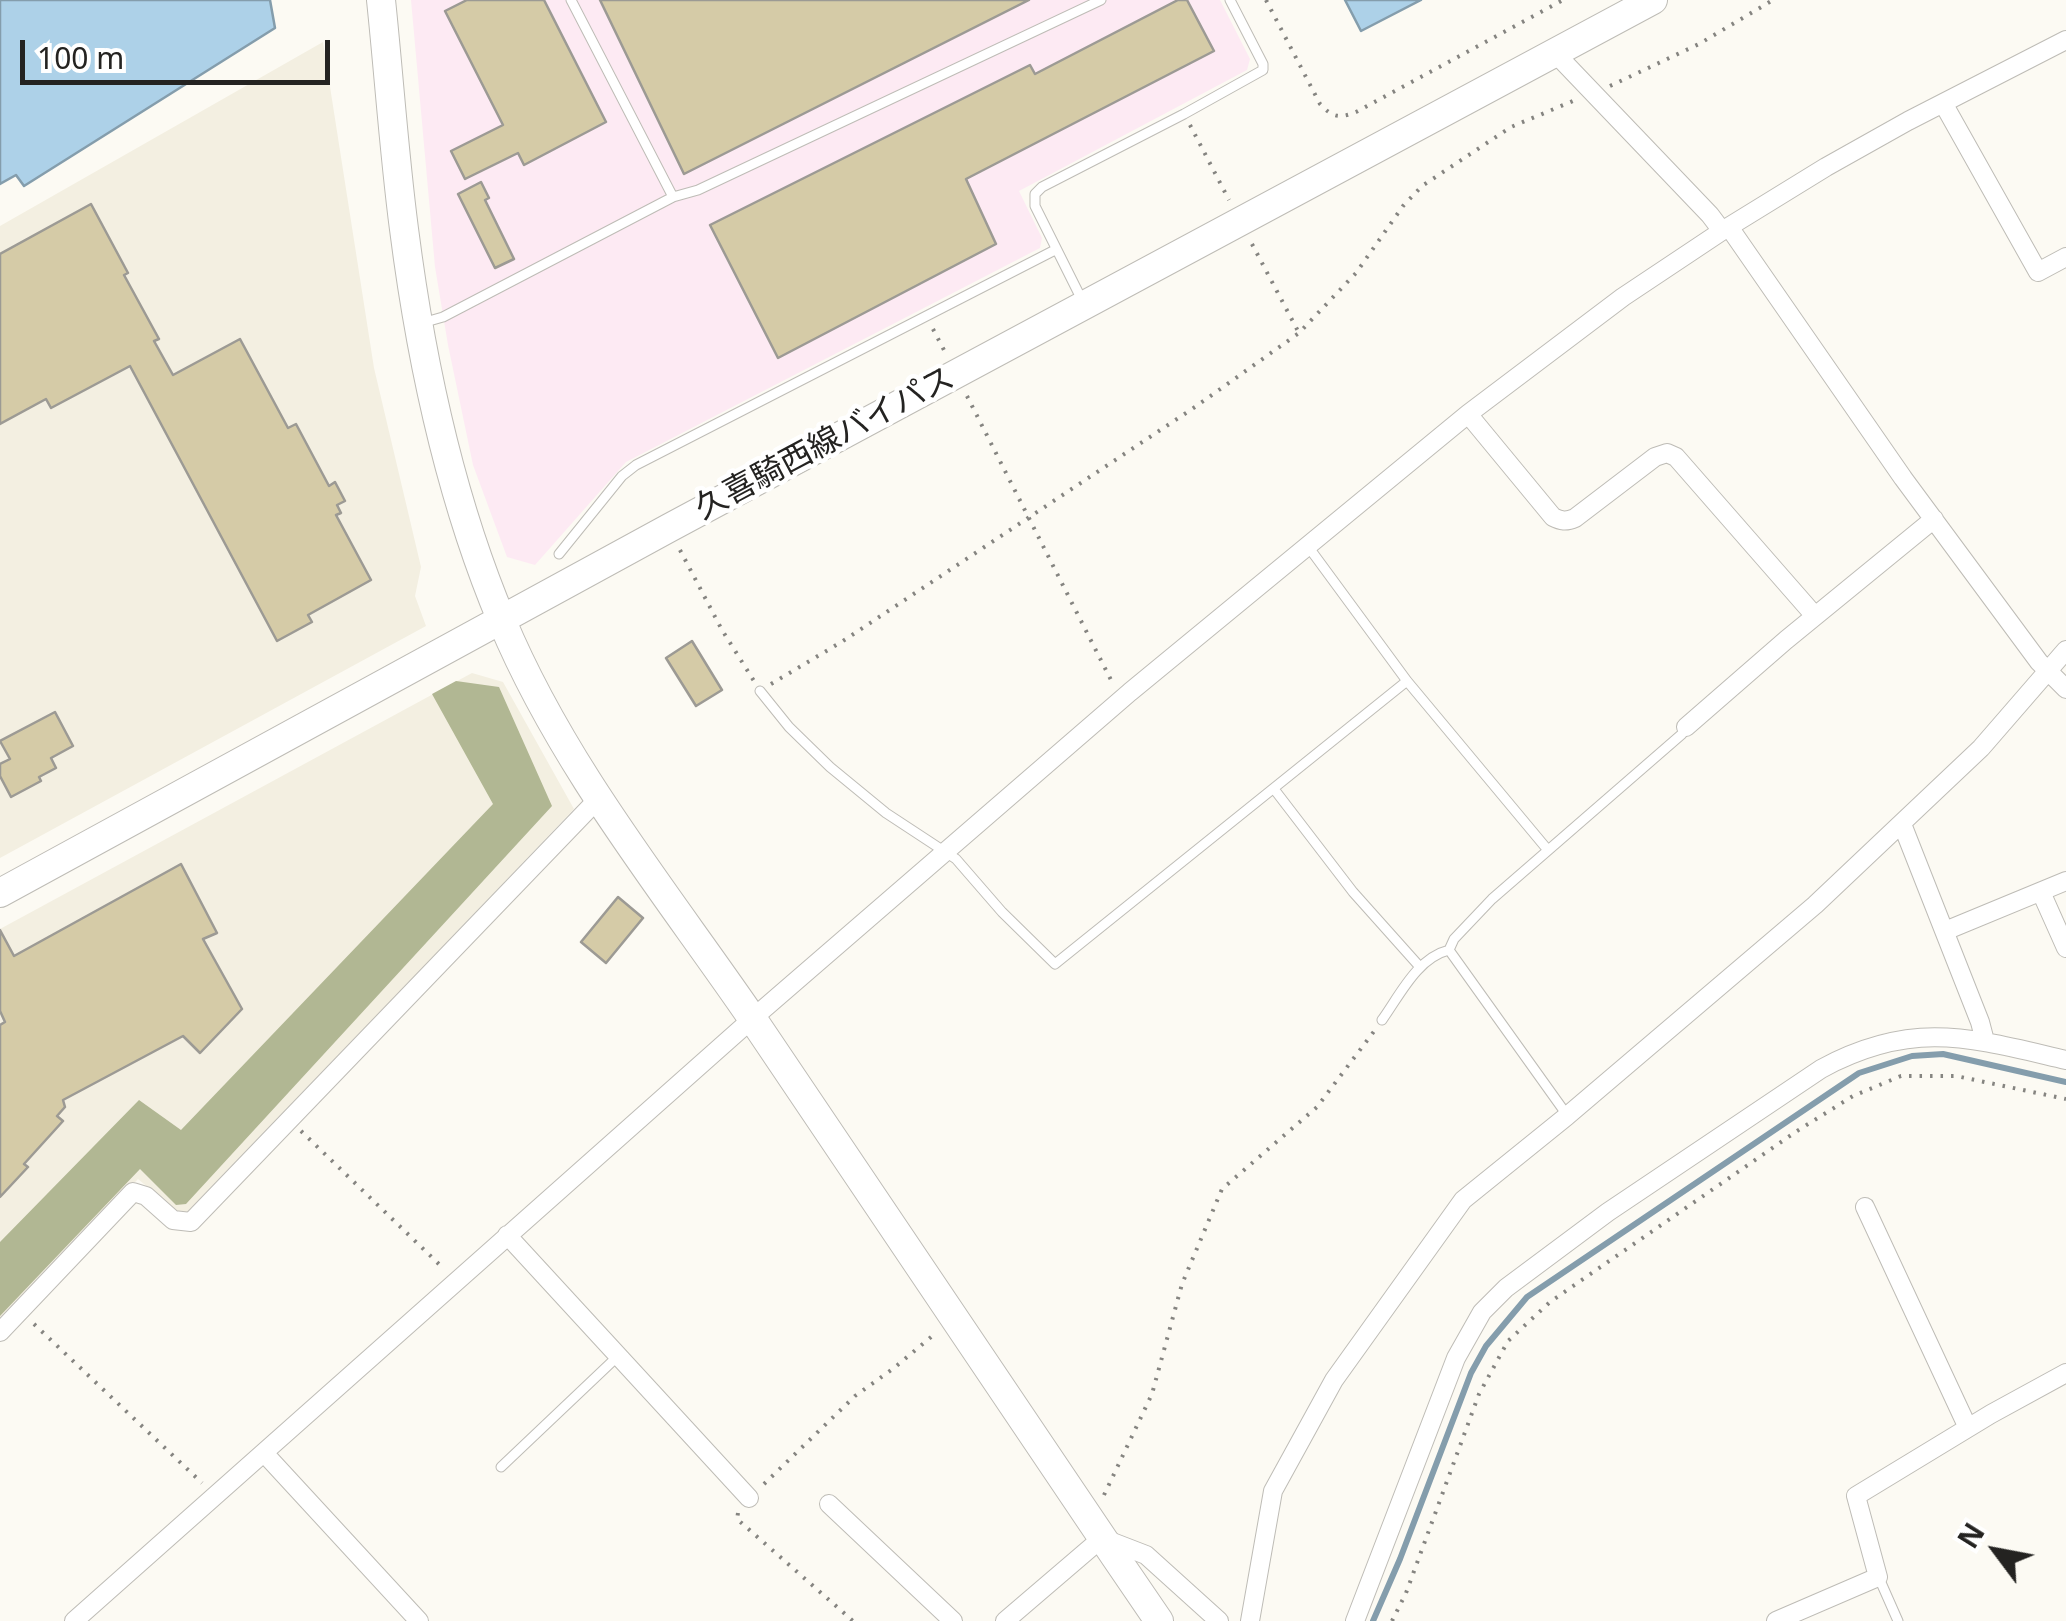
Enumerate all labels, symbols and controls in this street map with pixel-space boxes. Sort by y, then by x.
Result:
scale bar [25,20,335,82]
text: 100 m [37,37,124,78]
street label: 久喜騎西線バイパス [689,359,961,529]
north arrow [1946,1501,2046,1601]
text: N [1948,1515,1993,1555]

